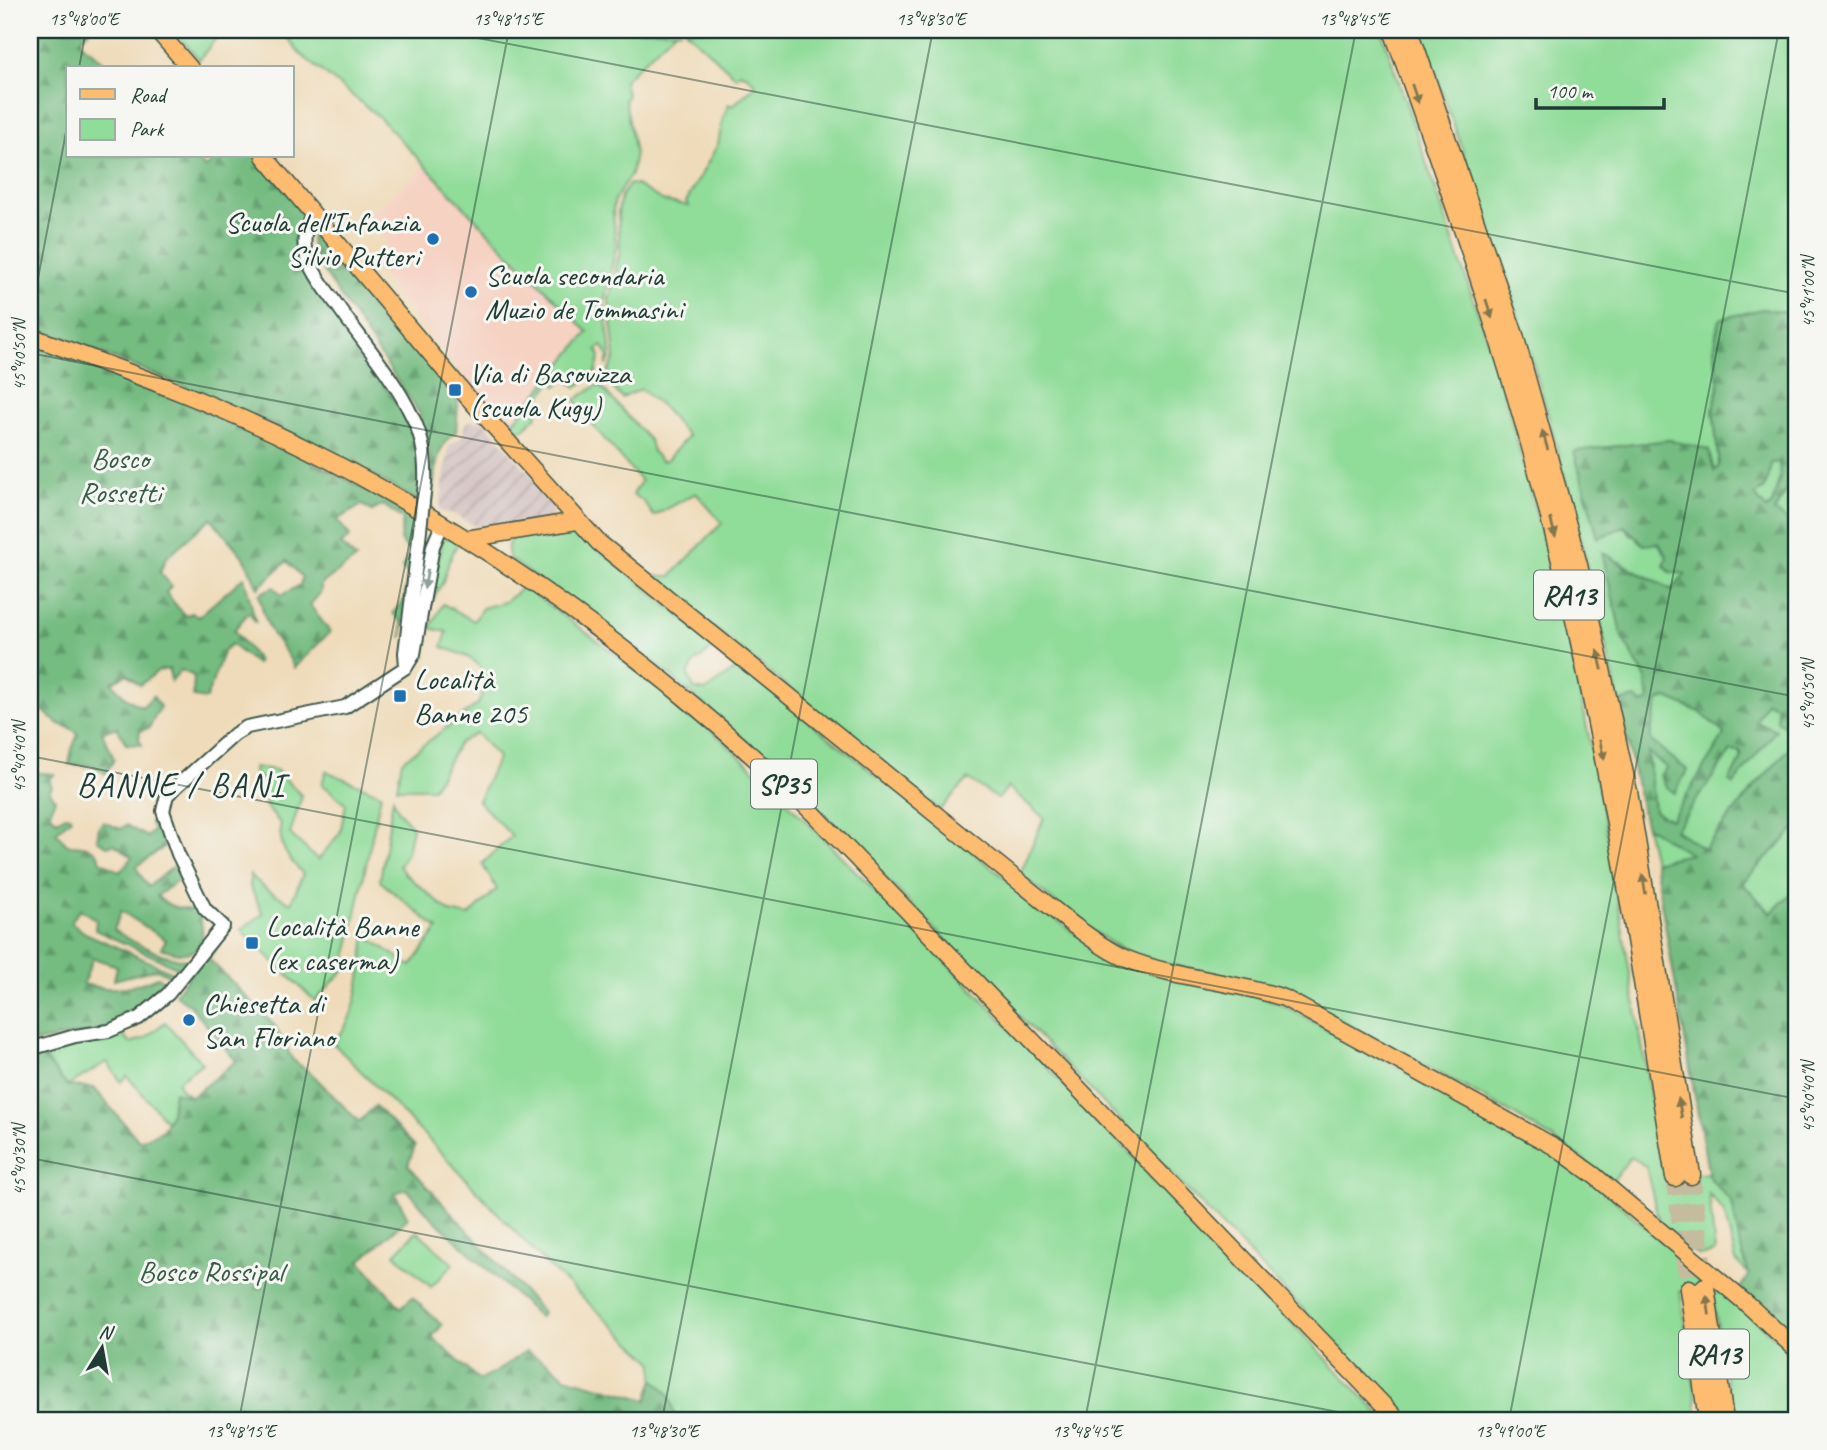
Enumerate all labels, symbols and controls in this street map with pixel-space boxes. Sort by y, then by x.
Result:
text: 13°48'00"E [49,8,121,30]
text: 13°48'15"E [473,8,545,30]
text: 13°48'30"E [896,8,968,30]
text: 13°48'45"E [1319,8,1391,30]
legend [66,66,294,158]
scale bar [1536,66,1664,110]
text: 100 m [1547,78,1594,104]
text: Road [130,82,169,108]
one-way arrow [1410,84,1421,105]
text: Park [130,116,165,142]
place label: Scuola dell'Infanzia Silvio Rutteri [225,203,422,275]
marker: Scuola dell'Infanzia Silvio Rutteri [425,231,441,247]
text: 45°41'00"N [1797,253,1819,327]
place label: Scuola secondaria Muzio de Tommasini [485,256,686,328]
marker: Scuola secondaria Muzio de Tommasini [463,284,479,300]
one-way arrow [1485,299,1495,320]
text: 45°40'50"N [8,316,30,390]
place label: Via di Basovizza (scuola Kugy) [469,354,632,426]
marker: Via di Basovizza (scuola Kugy) [447,382,463,398]
one-way arrow [1539,428,1550,450]
park label: Bosco Rossetti [79,439,164,511]
one-way arrow [1548,518,1558,539]
one-way arrow [421,568,432,590]
road number: RA13 [1534,570,1604,620]
one-way arrow [1594,649,1605,671]
text: 45°40'50"N [1797,656,1819,730]
place label: Località Banne 205 [414,660,529,732]
marker: Località Banne 205 [392,688,408,704]
text: 45°40'40"N [8,718,30,792]
one-way arrow [1597,739,1608,761]
road number: SP35 [751,760,817,808]
district label: BANNE / BANI [77,764,290,806]
one-way arrow [1638,872,1649,894]
place label: Località Banne (ex caserma) [266,907,421,979]
marker: Località Banne (ex caserma) [244,935,260,951]
place label: Chiesetta di San Floriano [203,984,338,1056]
marker: Chiesetta di San Floriano [181,1012,197,1028]
text: 45°40'40"N [1797,1058,1819,1132]
one-way arrow [1674,1097,1685,1119]
text: 45°40'30"N [8,1121,30,1195]
park label: Bosco Rossipal [139,1252,288,1290]
one-way arrow [1702,1294,1713,1316]
north arrow [66,1314,136,1384]
text: N [97,1319,116,1346]
road number: RA13 [1679,1330,1749,1378]
text: 13°48'15"E [206,1420,278,1442]
text: 13°48'30"E [629,1420,701,1442]
text: 13°48'45"E [1052,1420,1124,1442]
text: 13°49'00"E [1475,1420,1547,1442]

